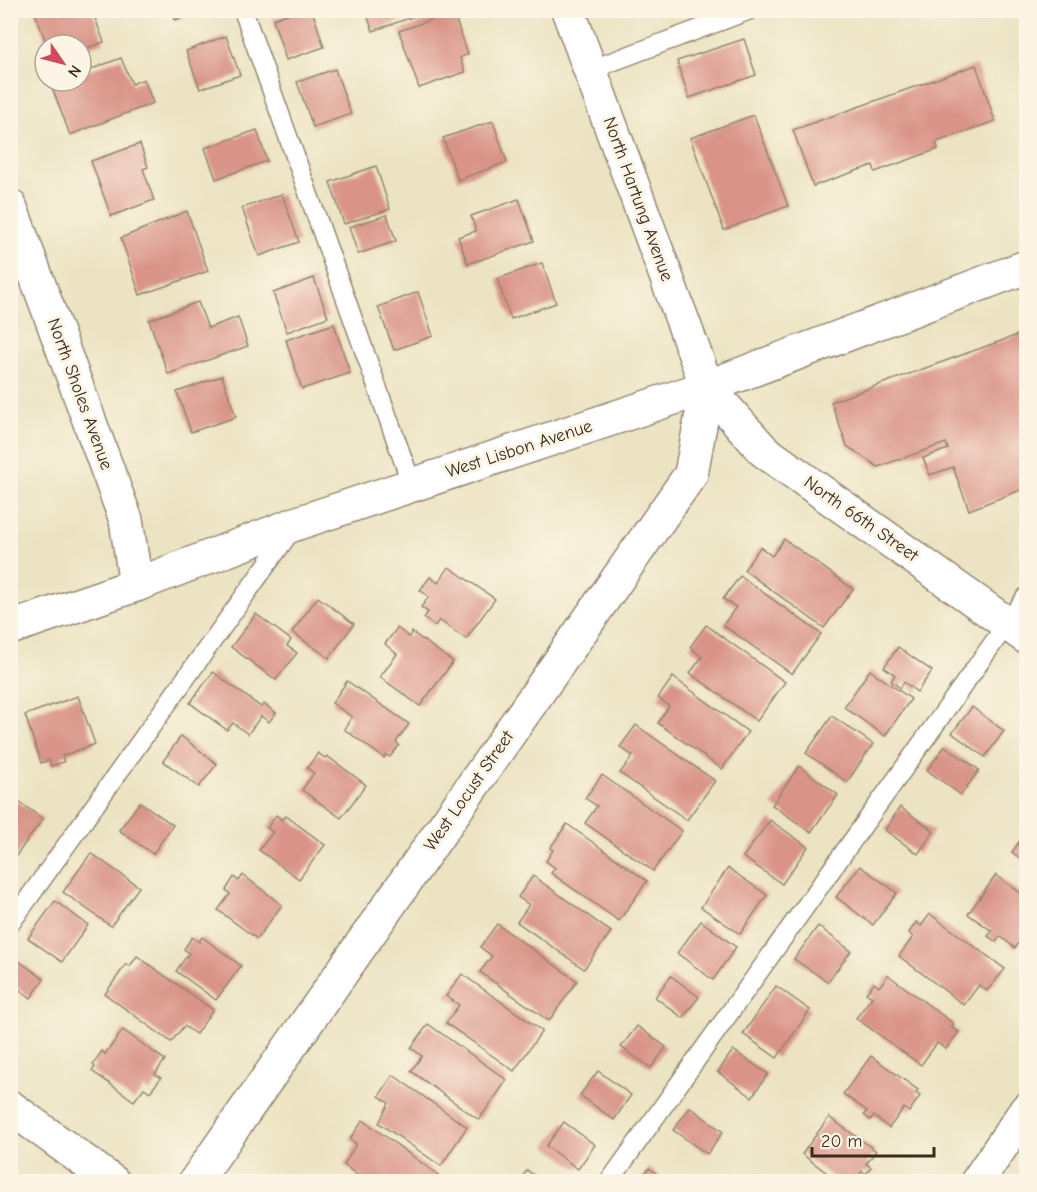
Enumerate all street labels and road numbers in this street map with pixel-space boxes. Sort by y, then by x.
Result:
street label: North Hartung Avenue [598,114,678,284]
street label: North Sholes Avenue [43,315,117,473]
street label: West Lisbon Avenue [443,415,595,483]
street label: North 66th Street [800,472,923,567]
street label: West Locust Street [420,726,519,855]

